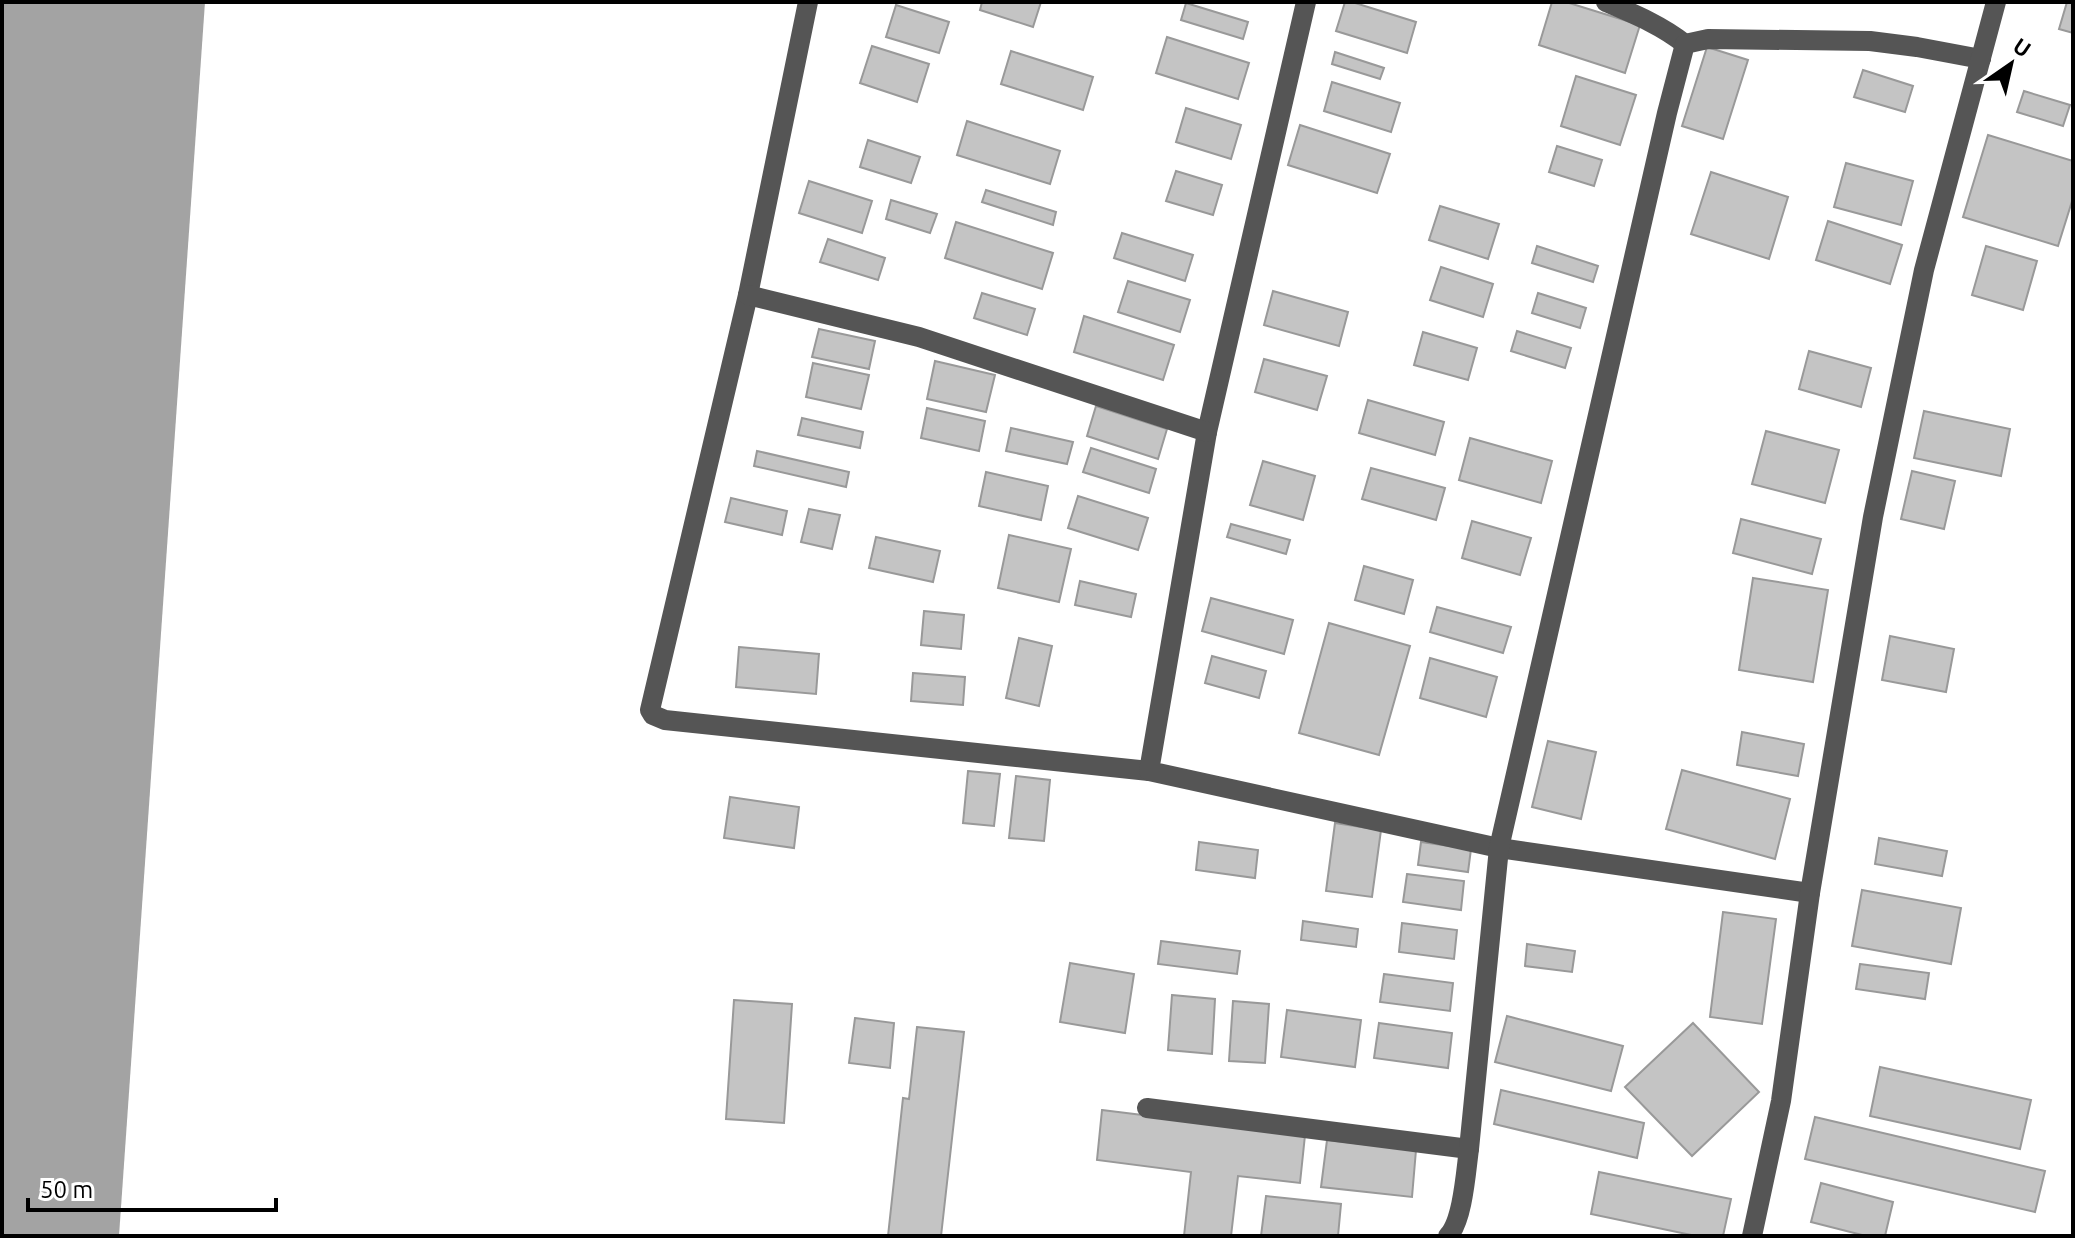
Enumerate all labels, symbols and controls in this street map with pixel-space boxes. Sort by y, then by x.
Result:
north arrow [1971,24,2051,104]
text: U [2009,32,2036,62]
scale bar [28,1162,276,1212]
text: 50 m [40,1176,93,1203]

